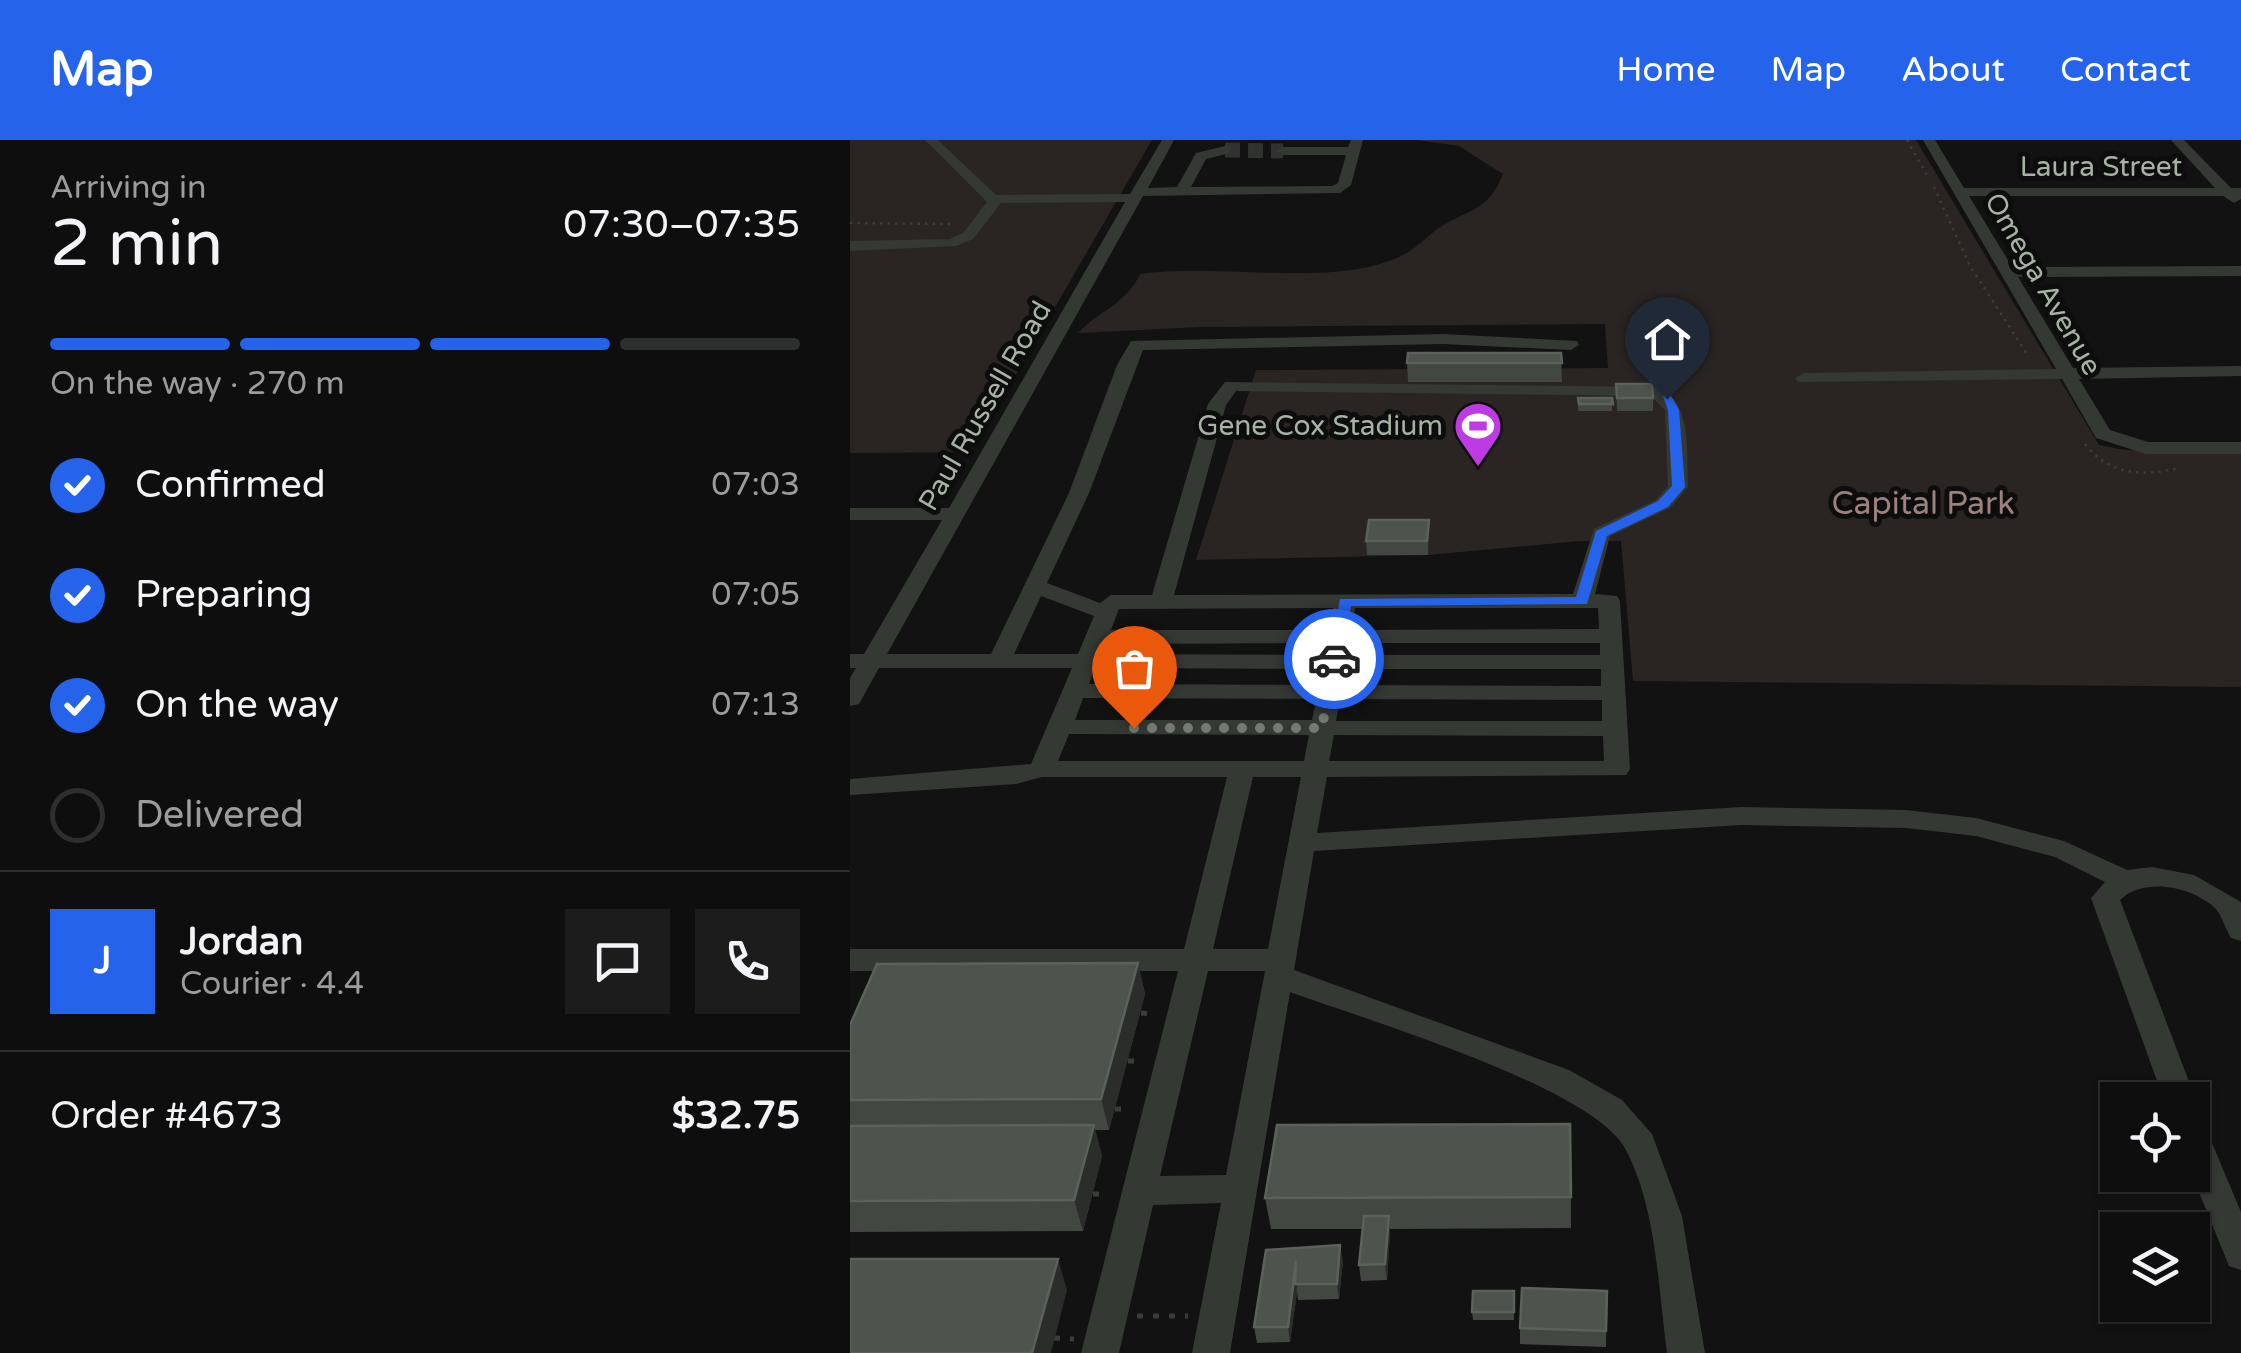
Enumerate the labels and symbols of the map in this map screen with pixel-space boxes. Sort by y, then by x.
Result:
street label: Laura Street [2020,150,2183,184]
street label: Omega Avenue [1977,187,2109,381]
street label: Paul Russell Road [911,295,1059,517]
pin [1625,297,1710,400]
sports icon: Gene Cox Stadium [1452,400,1504,468]
place label: Gene Cox Stadium [1197,409,1443,443]
park label: Capital Park [1831,485,2015,523]
courier [1284,609,1384,709]
pin [1092,626,1177,729]

